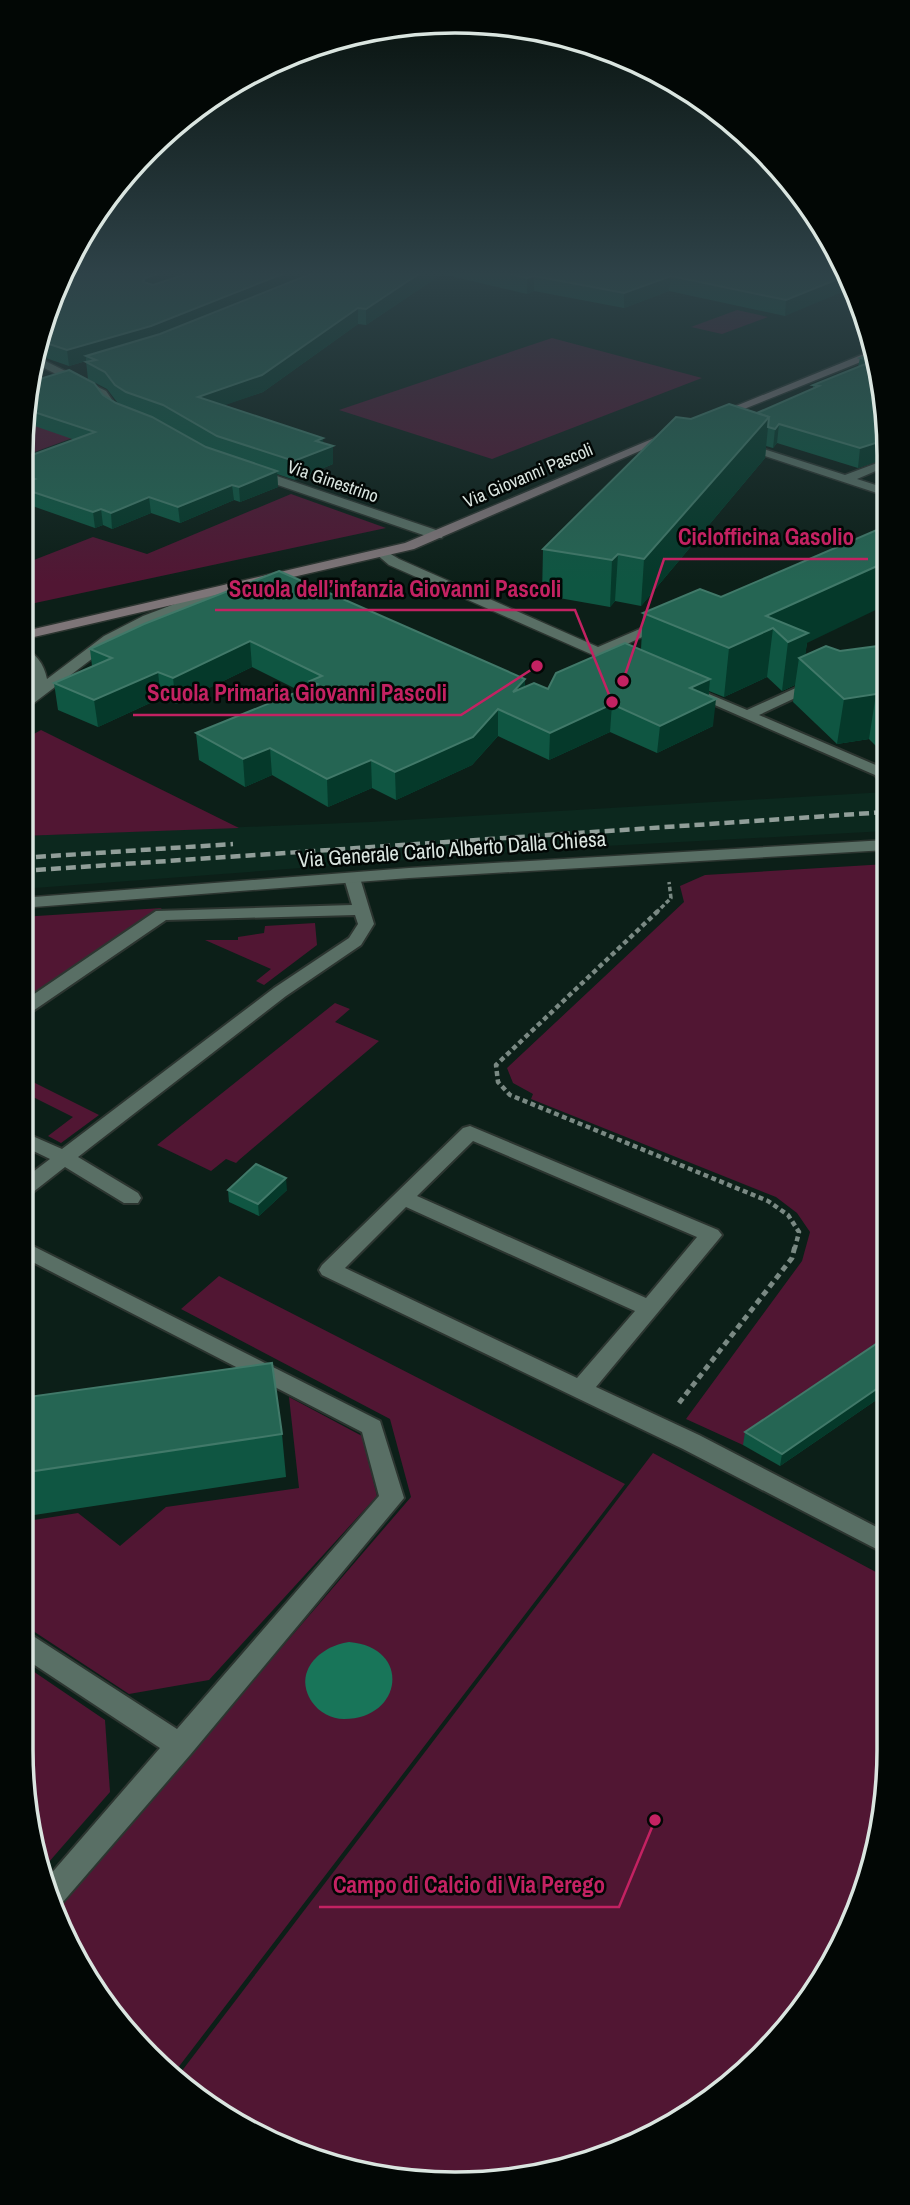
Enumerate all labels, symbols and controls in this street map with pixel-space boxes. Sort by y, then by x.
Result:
street label: Via Giovanni Pascoli [459,436,597,514]
street label: Via Ginestrino [284,454,382,508]
callout: Ciclofficina Gasolio [664,515,868,559]
text: Ciclofficina Gasolio [678,521,854,552]
callout: Scuola dell’infanzia Giovanni Pascoli [215,566,575,610]
text: Scuola dell’infanzia Giovanni Pascoli [229,573,561,604]
callout: Scuola Primaria Giovanni Pascoli [133,671,461,715]
text: Scuola Primaria Giovanni Pascoli [147,677,447,708]
street label: Via Generale Carlo Alberto Dalla Chiesa [297,824,607,874]
callout: Campo di Calcio di Via Perego [319,1863,619,1907]
text: Campo di Calcio di Via Perego [333,1869,605,1900]

